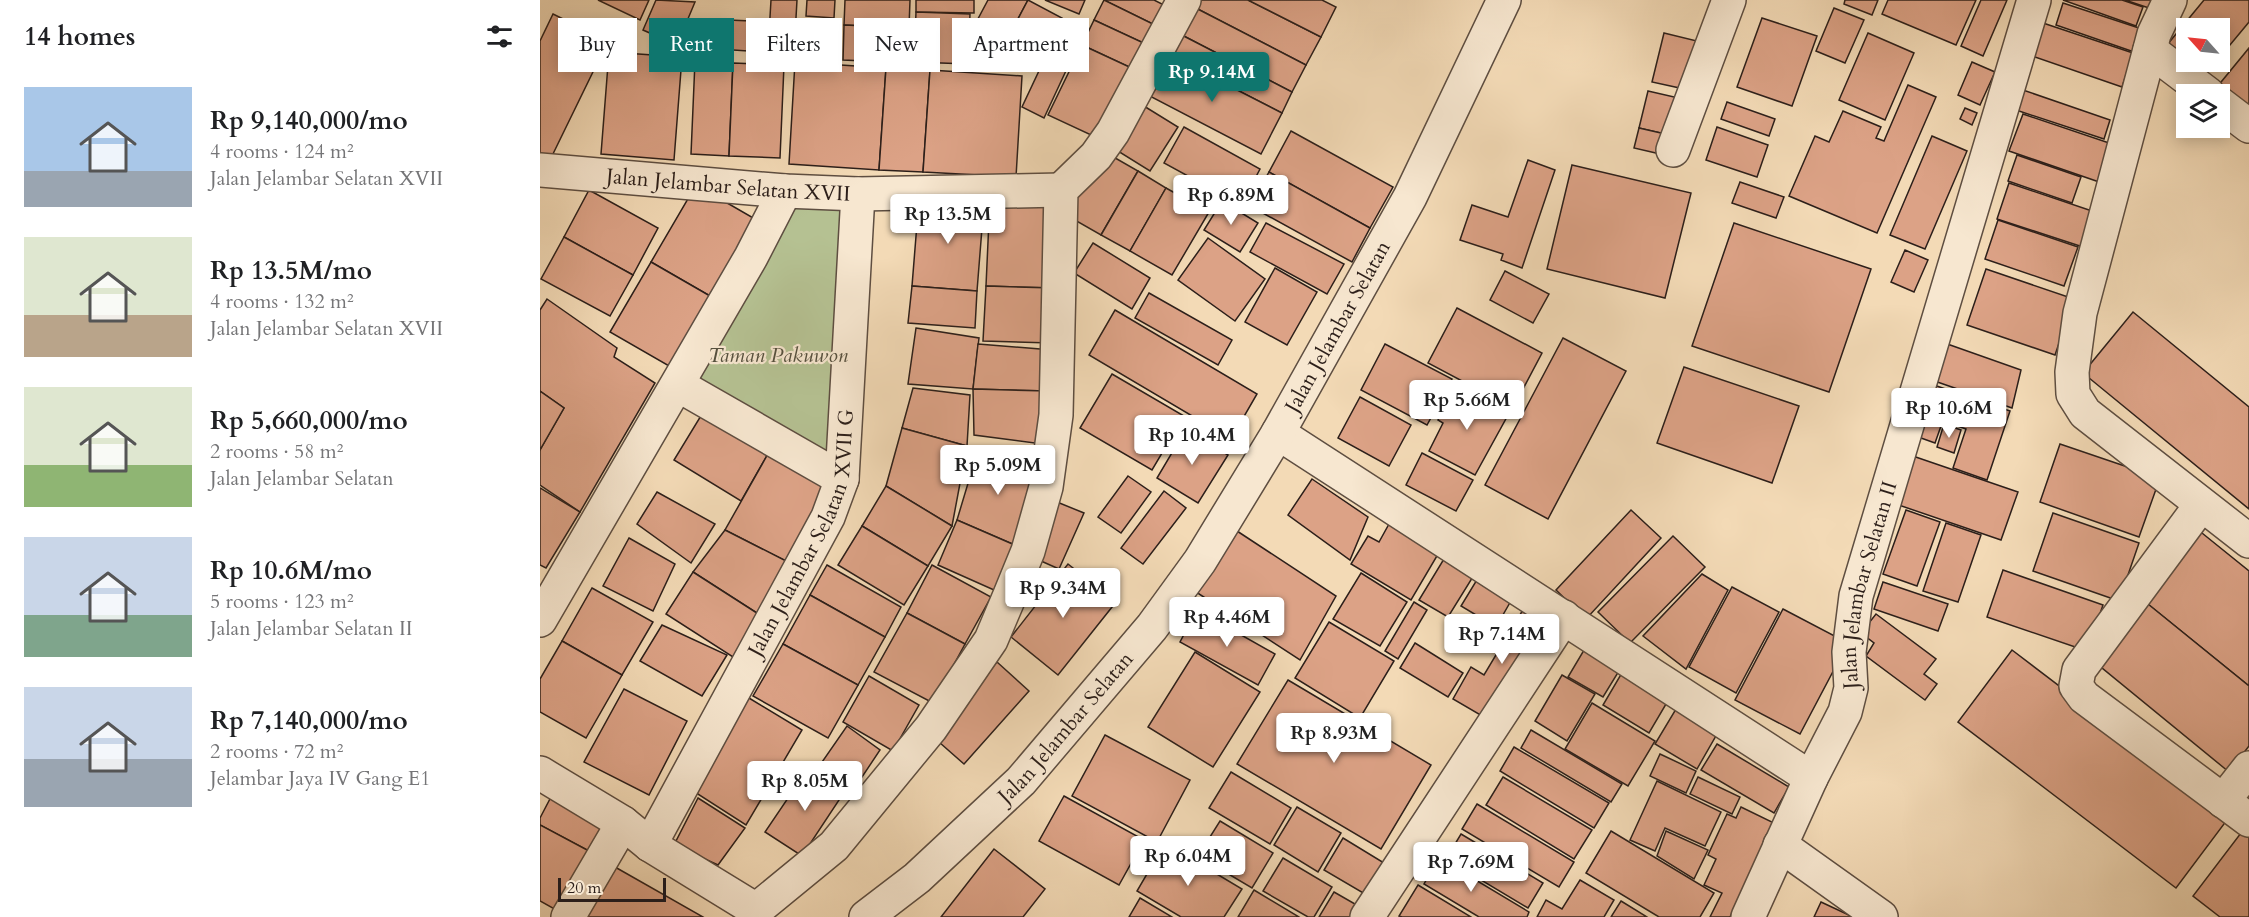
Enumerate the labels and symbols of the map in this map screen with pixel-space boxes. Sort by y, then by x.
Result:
north arrow [2176,18,2230,72]
pin: Rp 9.14M [1150,52,1274,103]
street label: Jalan Jelambar Selatan XVII [602,161,851,209]
pin: Rp 6.89M [1169,175,1293,226]
pin: Rp 13.5M [886,194,1010,245]
street label: Jalan Jelambar Selatan [1277,236,1398,421]
park label: Taman Pakuwon [708,341,849,370]
pin: Rp 5.66M [1405,380,1529,431]
pin: Rp 10.6M [1887,388,2011,439]
street label: Jalan Jelambar Selatan XVII G [740,408,861,665]
pin: Rp 10.4M [1130,415,1254,466]
pin: Rp 5.09M [936,445,1060,496]
street label: Jalan Jelambar Selatan II [1835,478,1905,693]
pin: Rp 9.34M [1001,568,1125,619]
pin: Rp 4.46M [1165,597,1289,648]
pin: Rp 7.14M [1440,614,1564,665]
street label: Jalan Jelambar Selatan [990,645,1140,812]
pin: Rp 8.93M [1272,713,1396,764]
pin: Rp 8.05M [743,761,867,812]
pin: Rp 6.04M [1126,836,1250,887]
pin: Rp 7.69M [1409,842,1533,893]
scale bar [558,875,666,902]

